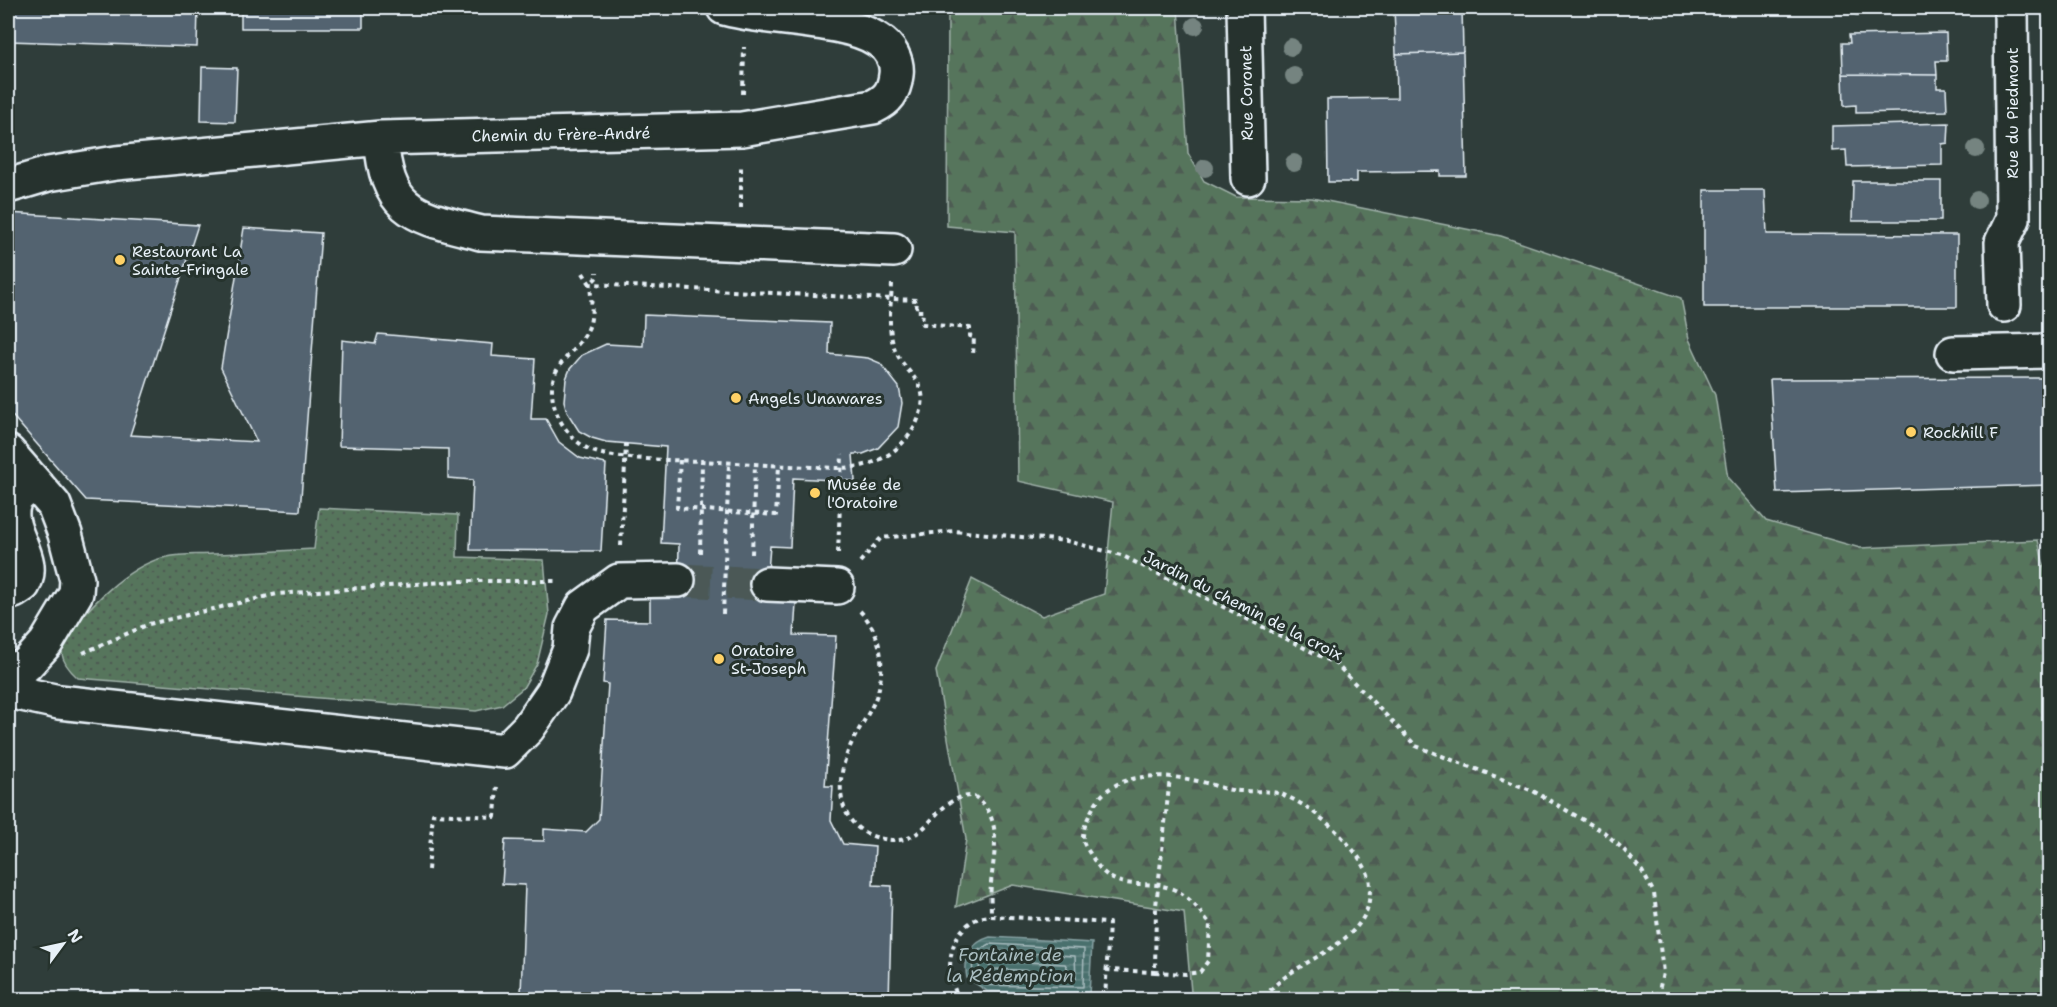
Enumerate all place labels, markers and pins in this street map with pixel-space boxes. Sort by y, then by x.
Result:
place label: Restaurant La Sainte-Fringale [132,241,249,280]
marker: Restaurant La Sainte-Fringale [113,253,127,267]
place label: Angels Unawares [748,388,883,409]
marker: Angels Unawares [729,391,743,405]
place label: Rockhill F [1923,422,1998,443]
marker: Rockhill F [1904,425,1918,439]
place label: Musée de l'Oratoire [827,474,901,513]
marker: Musée de l'Oratoire [808,486,822,500]
place label: Oratoire St-Joseph [731,640,806,679]
marker: Oratoire St-Joseph [712,652,726,666]

